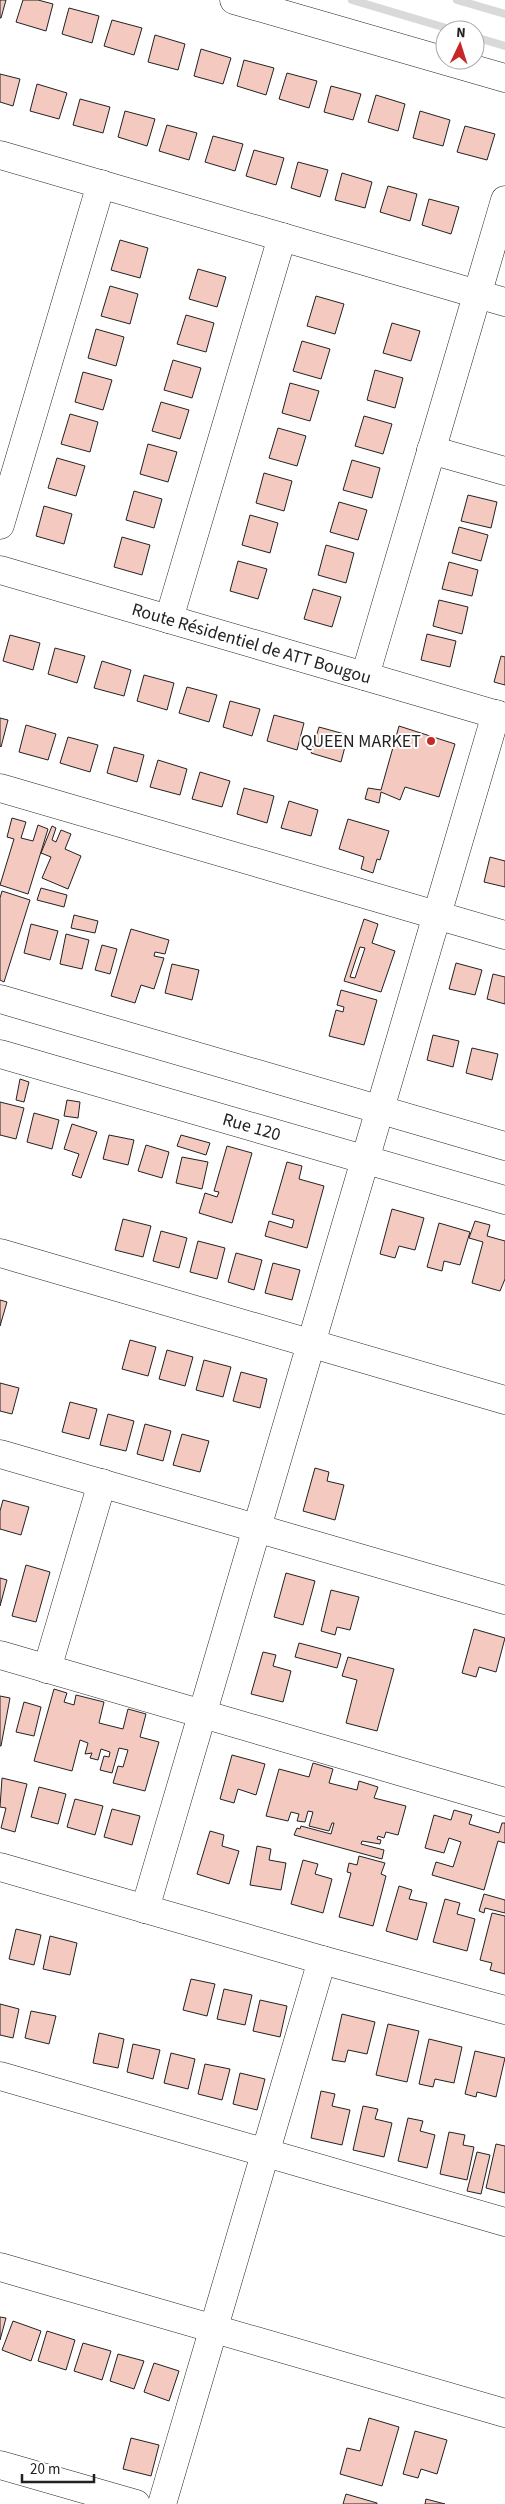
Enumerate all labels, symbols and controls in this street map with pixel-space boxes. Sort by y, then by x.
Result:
north arrow [435,20,485,70]
text: N [455,23,466,43]
street label: Route Résidentiel de ATT Bougou [129,597,374,690]
place label: QUEEN MARKET [301,729,421,754]
marker: QUEEN MARKET [425,735,437,747]
street label: Rue 120 [220,1107,284,1147]
scale bar [22,2452,95,2484]
text: 20 m [30,2459,60,2480]

